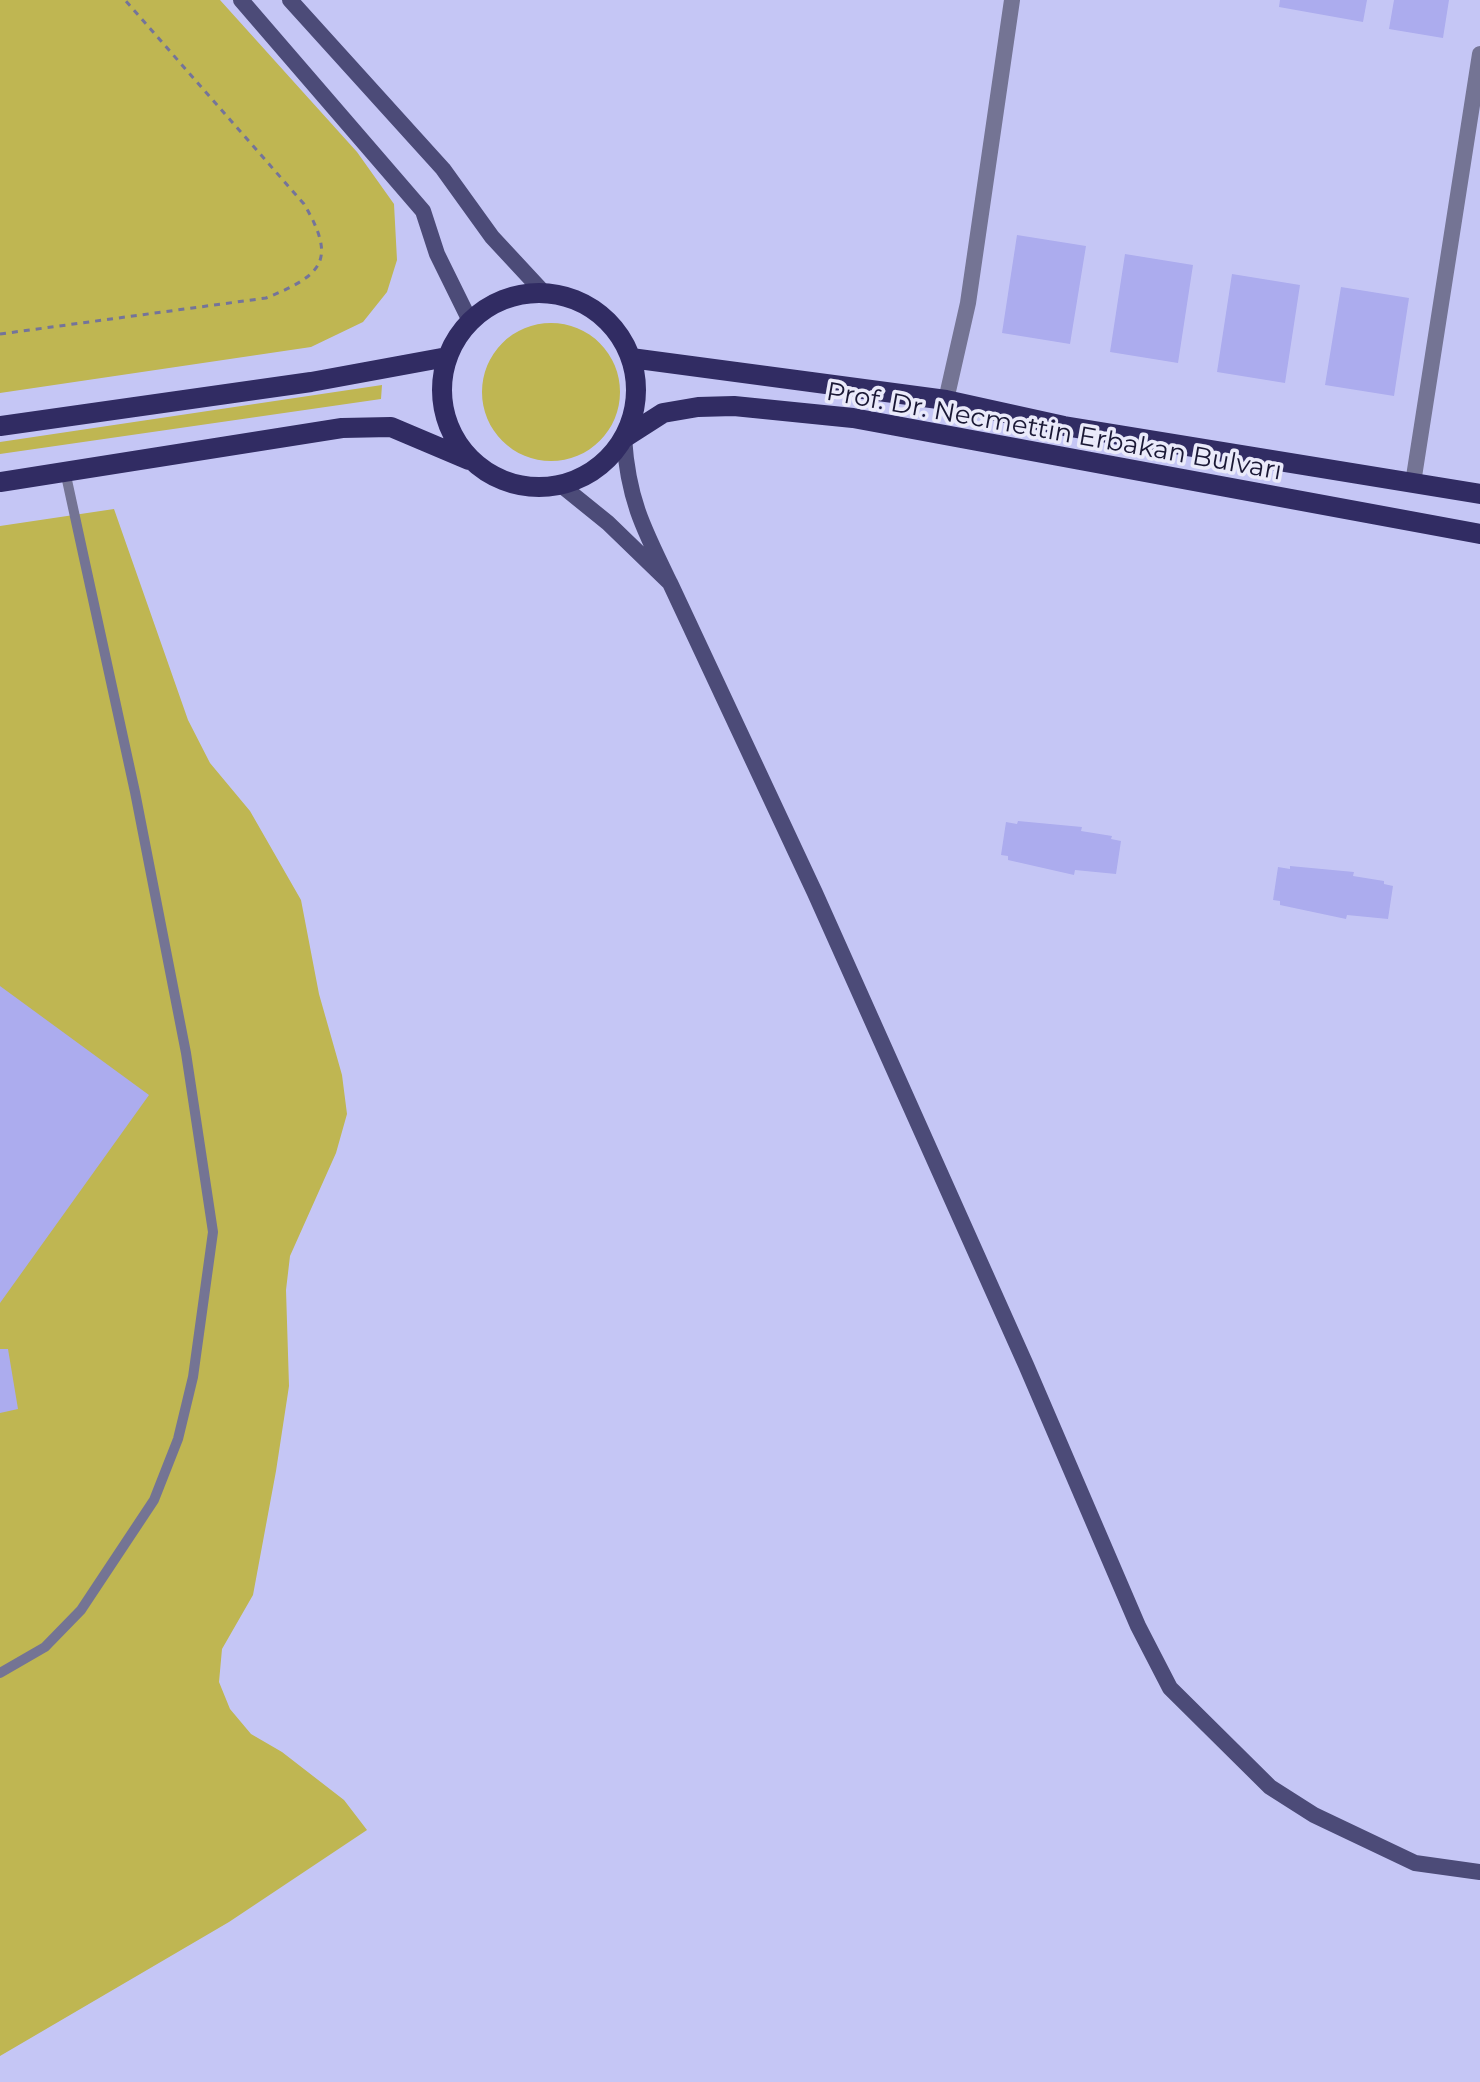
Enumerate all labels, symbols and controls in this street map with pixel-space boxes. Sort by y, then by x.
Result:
street label: Prof. Dr. Necmettin Erbakan Bulvarı [824,377,1284,487]

